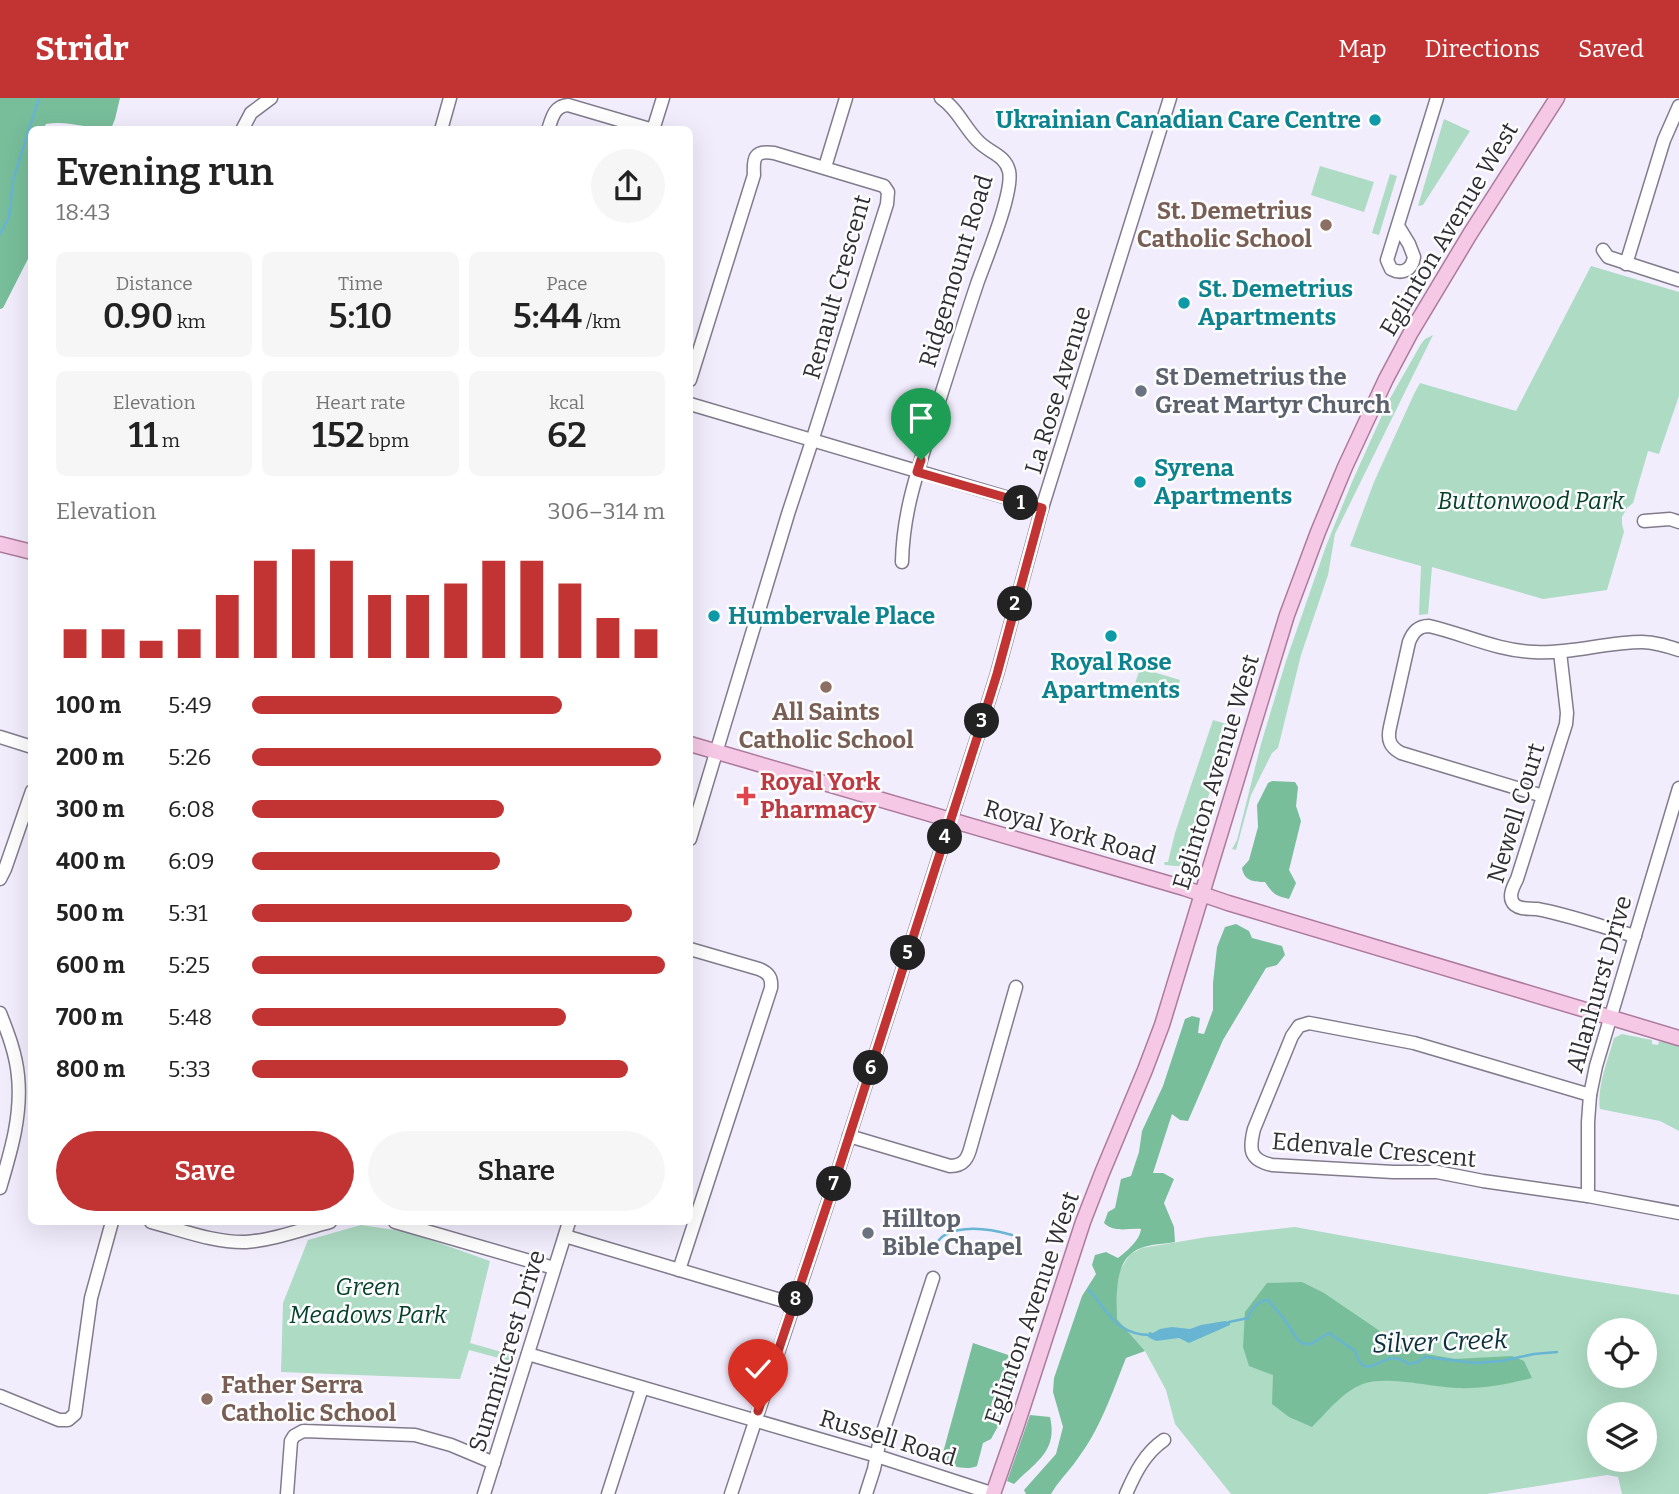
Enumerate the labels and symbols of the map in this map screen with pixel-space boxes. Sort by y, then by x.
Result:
place label: Ukrainian Canadian Care Centre [996,106,1361,134]
marker: Ukrainian Canadian Care Centre [1367,112,1383,128]
street label: Eglinton Avenue West [1374,117,1524,341]
street label: Ridgemount Road [913,171,999,371]
street label: Renault Crescent [797,191,877,382]
place label: St. Demetrius Catholic School [1137,197,1313,253]
marker: St. Demetrius Catholic School [1318,217,1334,233]
place label: St. Demetrius Apartments [1198,275,1353,331]
marker: St. Demetrius Apartments [1176,295,1192,311]
street label: La Rose Avenue [1019,303,1097,477]
place label: St Demetrius the Great Martyr Church [1155,363,1390,419]
marker: St Demetrius the Great Martyr Church [1133,383,1149,399]
pin [891,388,951,460]
place label: Syrena Apartments [1154,454,1292,510]
marker: Syrena Apartments [1132,474,1148,490]
pin: 1 [1004,486,1038,520]
park label: Buttonwood Park [1437,487,1626,515]
pin: 2 [998,587,1032,622]
place label: Humbervale Place [728,602,935,630]
marker: Humbervale Place [706,608,722,624]
marker: Royal Rose Apartments [1103,628,1119,644]
place label: Royal Rose Apartments [1042,648,1180,704]
street label: Eglinton Avenue West [1167,651,1265,893]
marker: All Saints Catholic School [818,679,834,695]
place label: All Saints Catholic School [738,698,914,754]
pin: 3 [964,704,1000,738]
street label: Newell Court [1481,739,1551,886]
place label: Royal York Pharmacy [760,768,881,824]
marker: Royal York Pharmacy [738,788,754,804]
street label: Royal York Road [981,794,1159,870]
pin: 4 [928,820,962,854]
street label: Allanhurst Drive [1560,892,1638,1076]
pin: 5 [890,936,926,970]
pin: 6 [854,1051,888,1086]
street label: Edenvale Crescent [1271,1127,1478,1173]
pin: 7 [816,1166,852,1202]
street label: Eglinton Avenue West [979,1188,1085,1428]
place label: Hilltop Bible Chapel [882,1205,1023,1261]
marker: Hilltop Bible Chapel [860,1225,876,1241]
street label: Summitcrest Drive [463,1247,551,1455]
park label: Green Meadows Park [289,1273,448,1329]
pin: 8 [778,1282,814,1316]
water label: Silver Creek [1372,1324,1509,1360]
pin [728,1339,788,1411]
place label: Father Serra Catholic School [221,1371,397,1427]
marker: Father Serra Catholic School [199,1391,215,1407]
street label: Russell Road [816,1404,960,1472]

